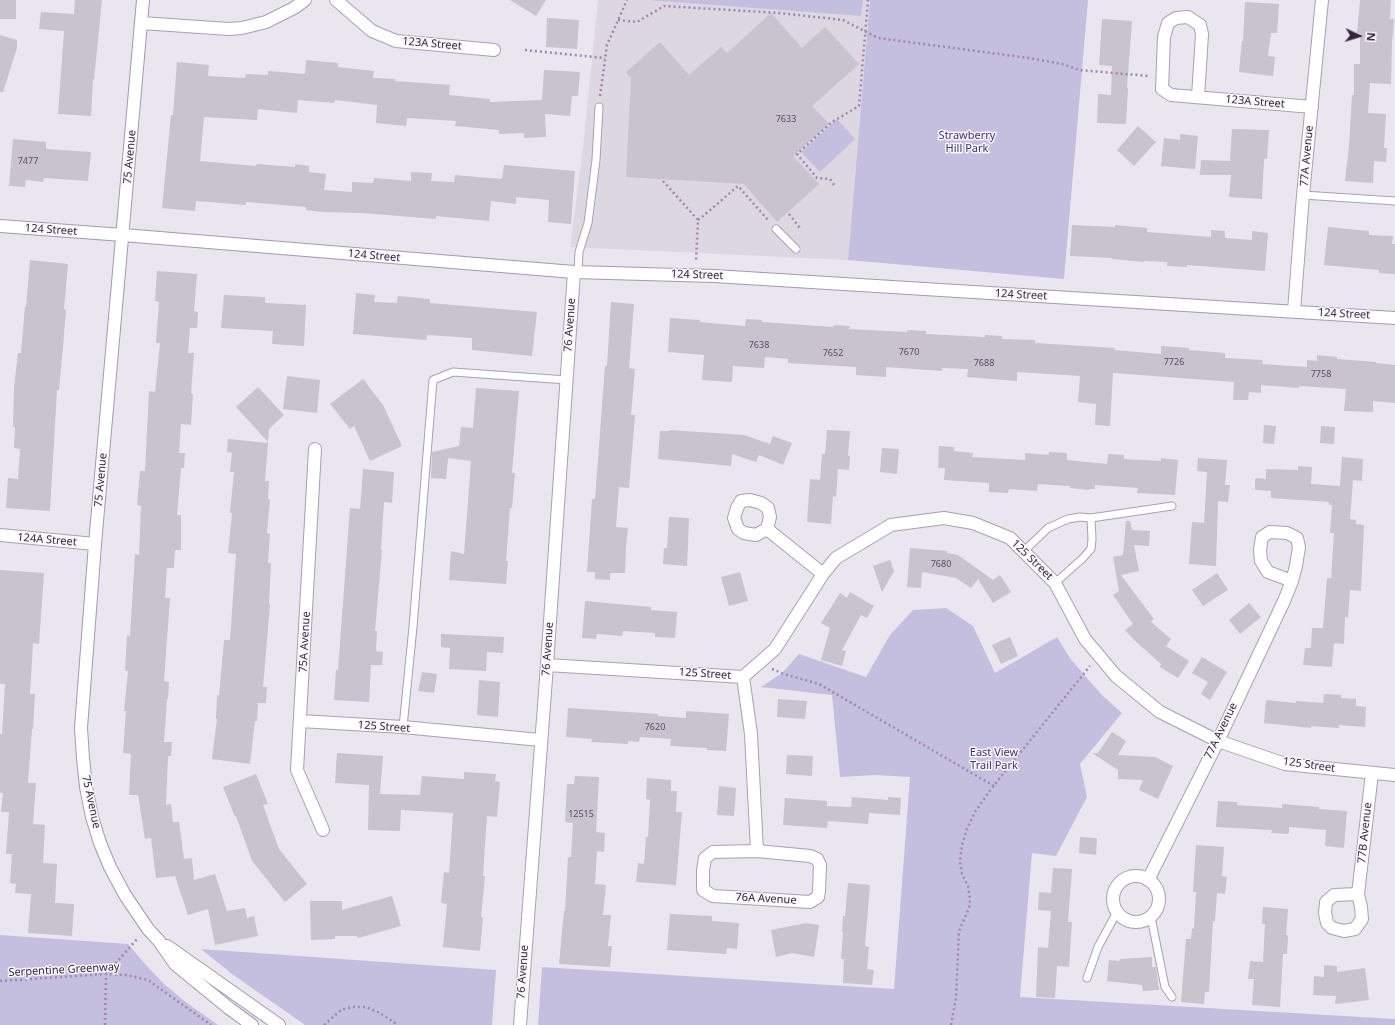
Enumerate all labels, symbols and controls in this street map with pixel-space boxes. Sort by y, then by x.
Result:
north arrow [1339,16,1379,56]
text: N [1364,32,1379,42]
street label: 123A Street [402,35,462,53]
street label: 123A Street [1225,93,1285,111]
house number: 7633 [776,114,796,124]
street label: 77A Avenue [1298,125,1316,187]
street label: 75 Avenue [121,129,139,185]
park label: Strawberry Hill Park [939,129,995,155]
house number: 7477 [18,156,38,166]
street label: 124 Street [24,222,78,238]
street label: 124 Street [347,247,401,265]
street label: 124 Street [671,267,723,283]
street label: 124 Street [994,287,1048,303]
street label: 76 Avenue [562,298,578,352]
street label: 124 Street [1317,306,1371,322]
house number: 7638 [749,340,769,350]
house number: 7670 [899,347,919,357]
house number: 7652 [823,348,843,358]
house number: 7726 [1164,357,1184,367]
house number: 7688 [974,358,994,368]
house number: 7758 [1311,369,1331,379]
street label: 75 Avenue [92,452,110,508]
street label: 124A Street [17,531,77,549]
street label: 125 Street [1009,537,1055,583]
house number: 7680 [931,559,951,569]
street label: 75A Avenue [297,611,313,673]
street label: 76 Avenue [540,622,556,676]
street label: 125 Street [678,666,732,682]
street label: 77A Avenue [1202,701,1240,761]
street label: 125 Street [357,719,411,735]
house number: 7620 [645,722,665,732]
park label: East View Trail Park [970,746,1018,772]
street label: 125 Street [1282,755,1336,775]
street label: 75 Avenue [79,774,103,830]
street label: 77B Avenue [1355,802,1375,864]
house number: 12515 [568,809,594,819]
street label: 76A Avenue [735,891,797,907]
street label: 76 Avenue [515,945,531,999]
street label: Serpentine Greenway [8,960,120,980]

